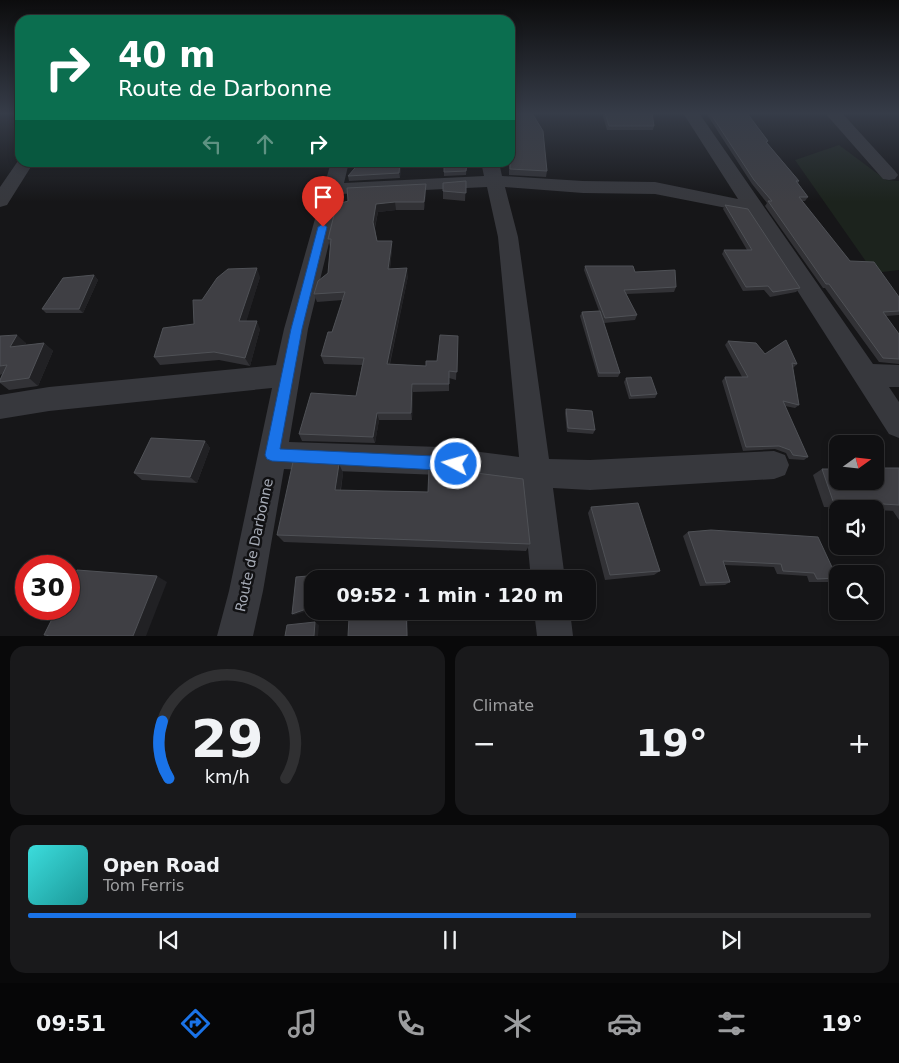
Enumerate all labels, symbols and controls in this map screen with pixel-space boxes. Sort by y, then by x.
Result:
icon: right [35,35,100,100]
text: 40 m [118,35,215,75]
text: Route de Darbonne [118,76,332,101]
icon: left [198,130,226,158]
icon: ahead [251,130,279,158]
icon: right [304,130,332,158]
pin [302,176,344,227]
icon: arrive [309,183,337,211]
north arrow [829,435,884,490]
map controls [829,435,884,620]
position arrow [429,437,481,489]
street label: Route de Darbonne [232,477,276,613]
button: sound [829,500,884,555]
speed limit sign: 30 [15,555,80,620]
button: search [829,565,884,620]
text: 09:52 · 1 min · 120 m [336,584,564,606]
text: Climate [473,696,534,715]
text: 29 [191,709,263,769]
text: 19° [636,721,708,765]
text: − [473,727,496,760]
text: + [848,727,871,760]
text: km/h [205,766,250,787]
text: Open Road [103,854,220,876]
text: Tom Ferris [103,876,184,895]
icon: previous [155,926,183,954]
icon: pause [436,926,464,954]
icon: next [717,926,745,954]
icon: directions [178,1006,213,1041]
icon: music [285,1006,320,1041]
icon: phone [393,1006,428,1041]
icon: climate [500,1006,535,1041]
icon: car [607,1006,642,1041]
icon: filters [714,1006,749,1041]
text: 09:51 [36,1011,106,1036]
text: 19° [821,1011,863,1036]

